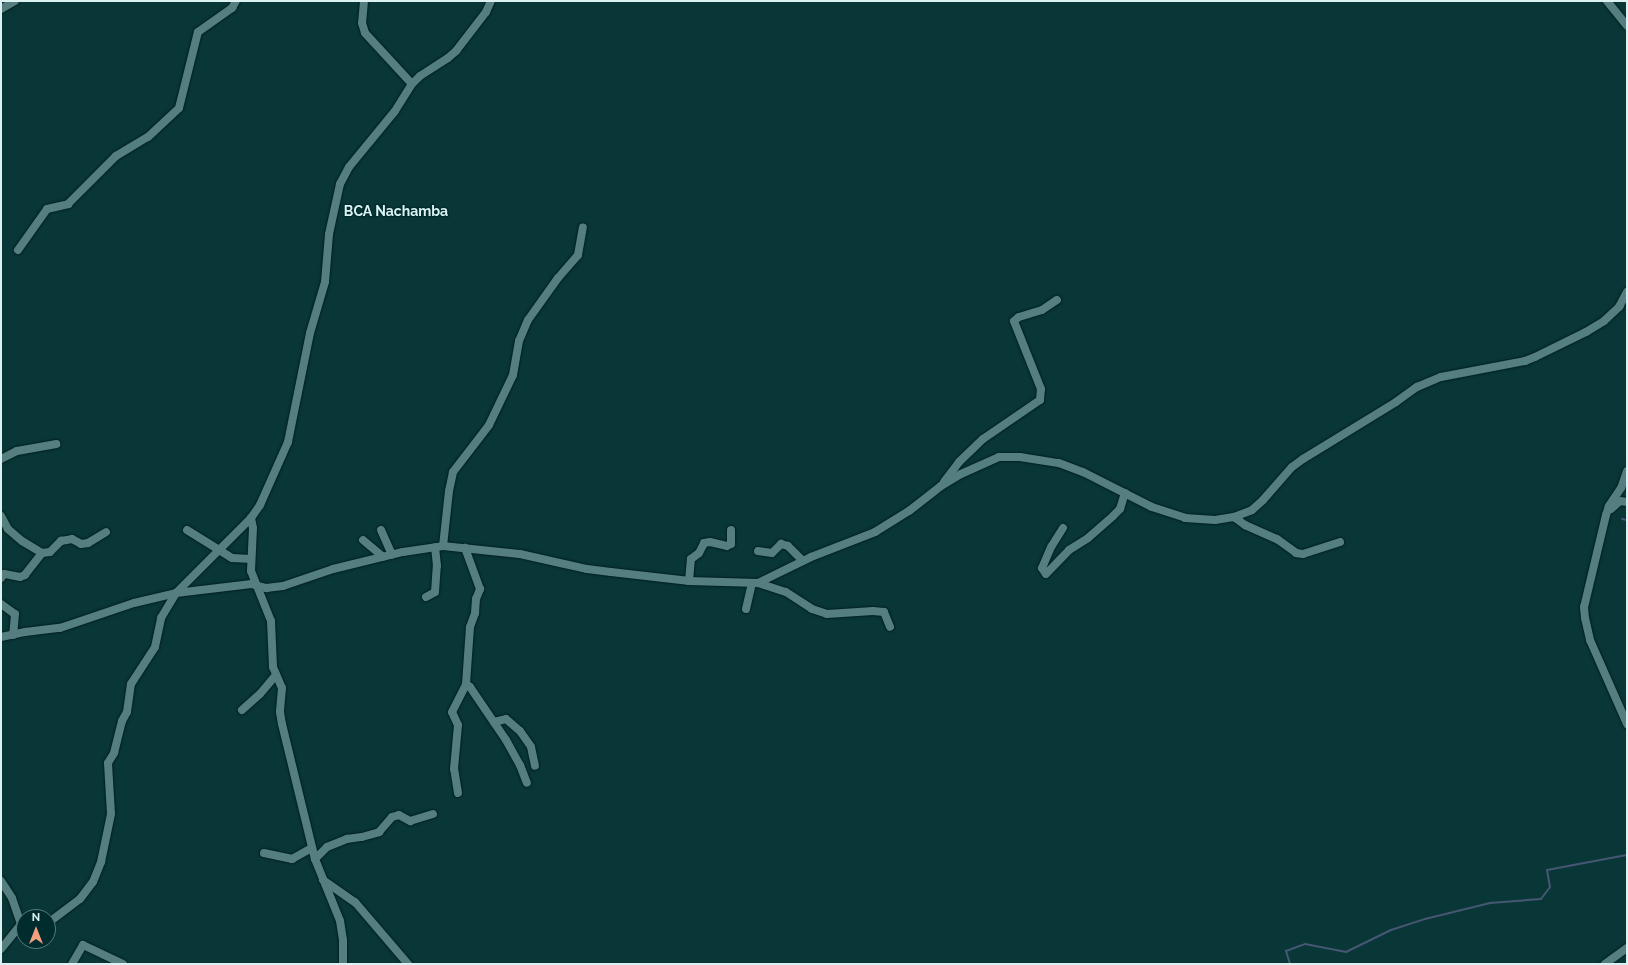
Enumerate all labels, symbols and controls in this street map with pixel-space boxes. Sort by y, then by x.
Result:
district label: BCA Nachamba [344,203,448,219]
north arrow [16,909,56,949]
text: N [32,911,40,924]

